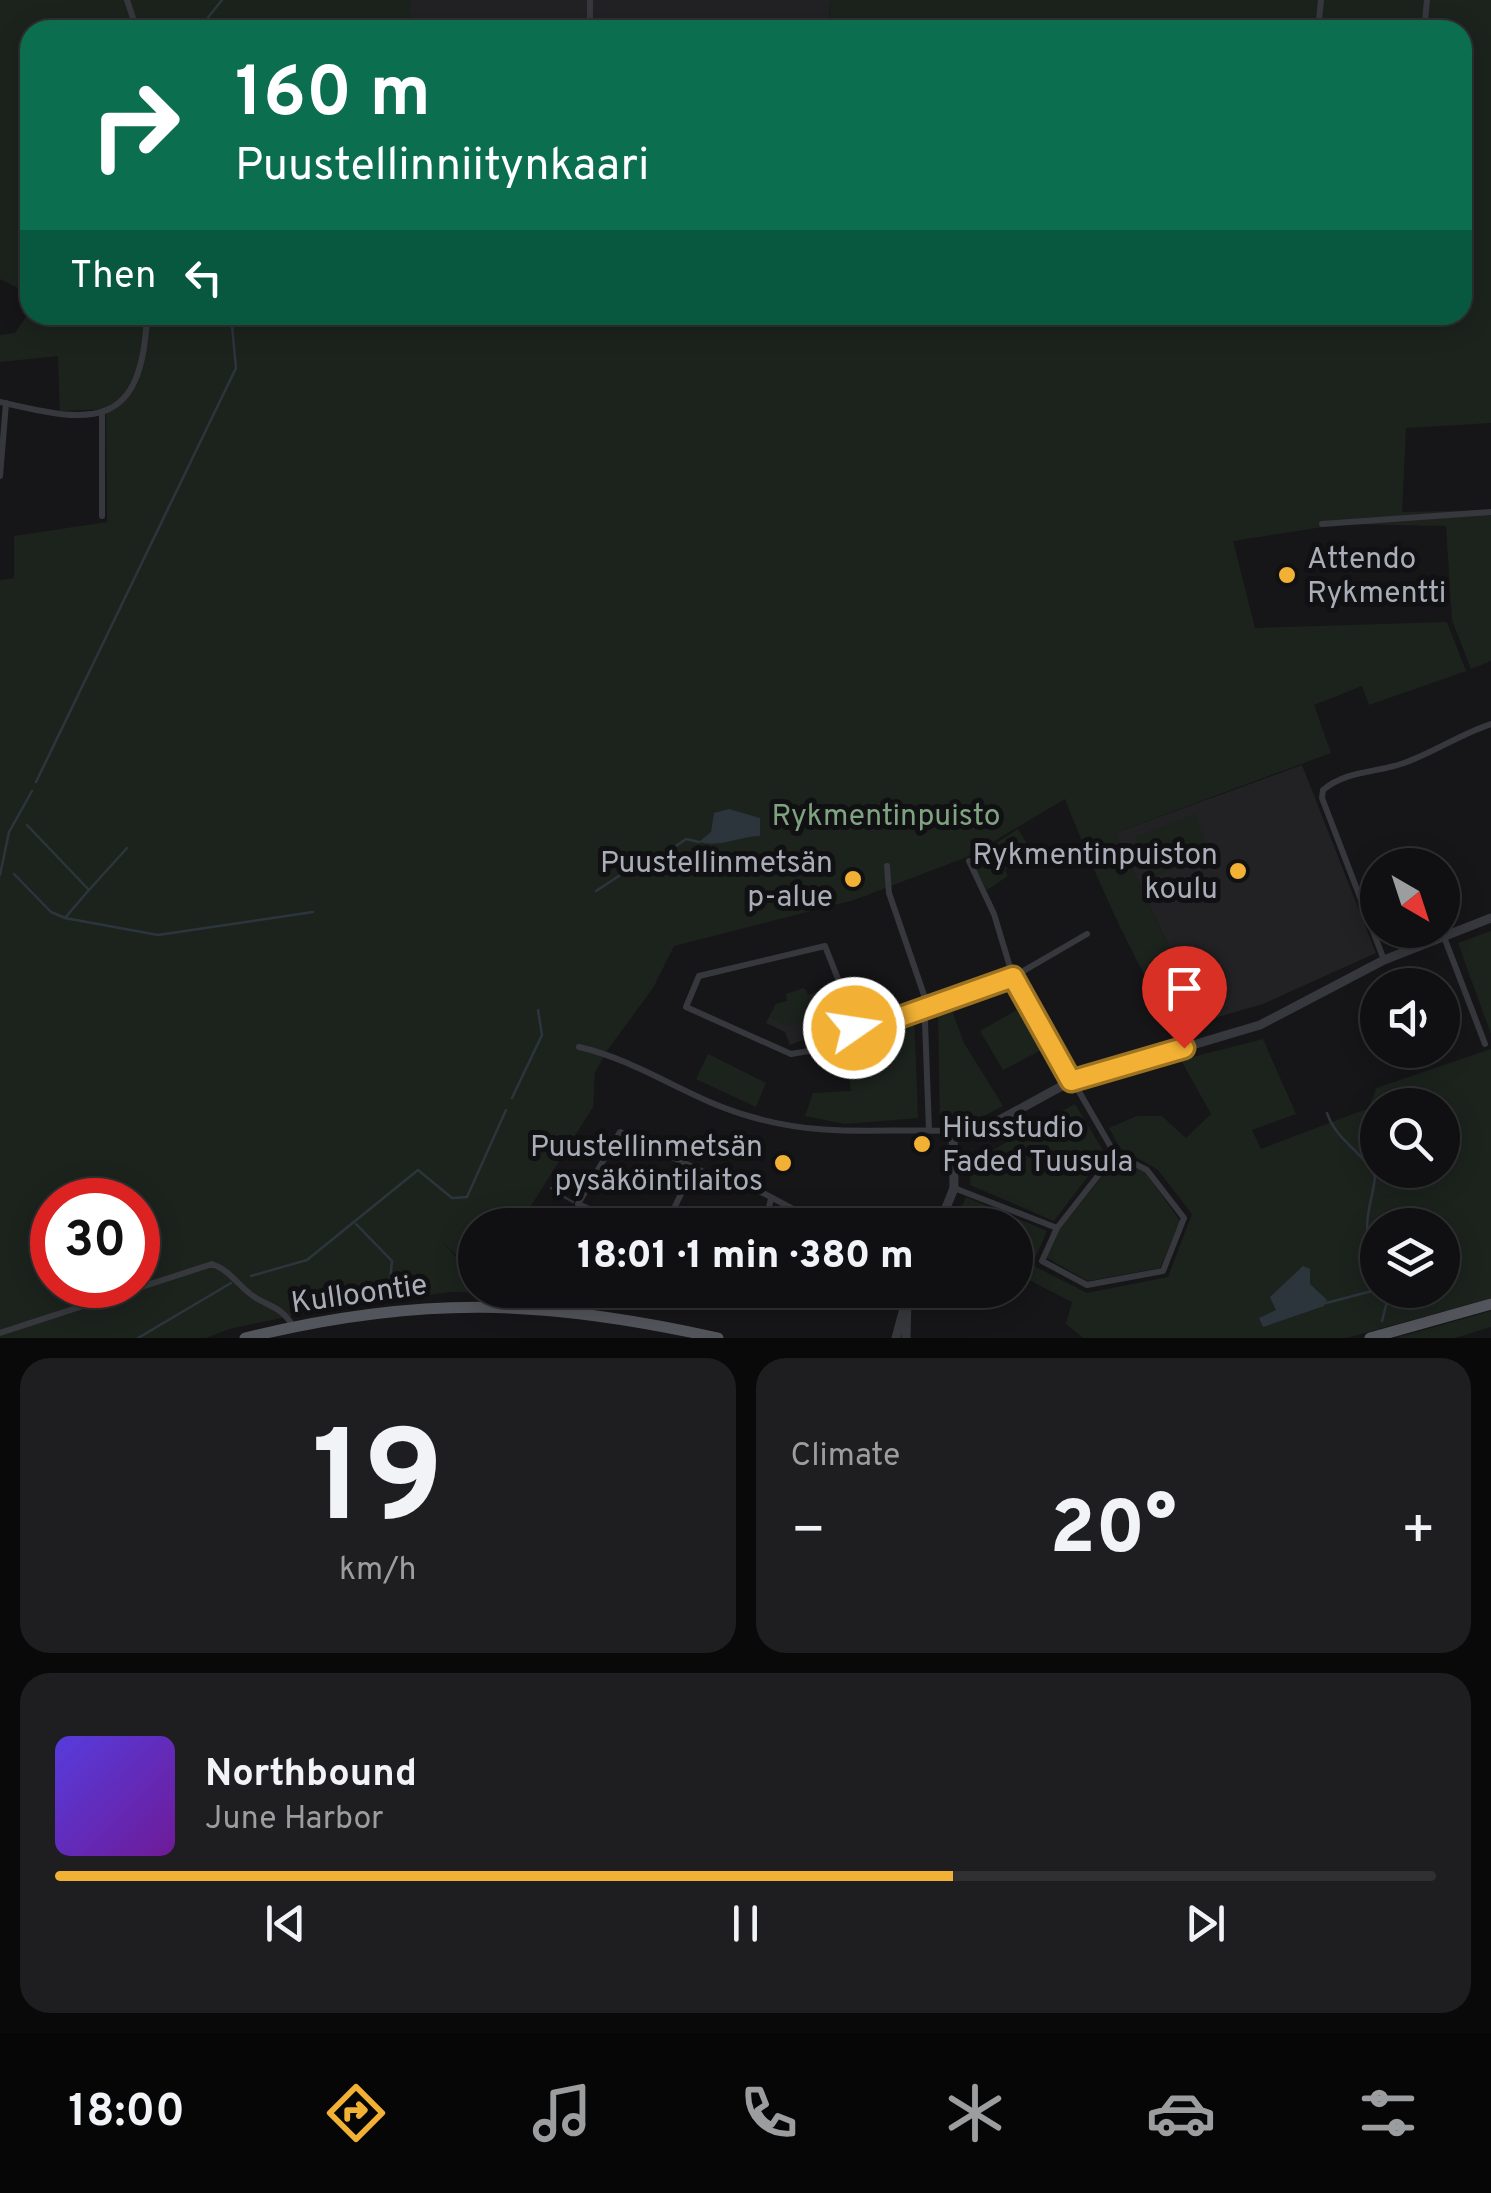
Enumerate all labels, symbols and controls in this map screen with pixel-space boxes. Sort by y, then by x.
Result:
text: 160 m [235,52,431,141]
icon: right [70,60,200,190]
text: Puustellinniitynkaari [235,139,649,196]
icon: left [176,250,231,305]
text: Then [70,253,156,302]
place label: Attendo Rykmentti [1307,542,1446,613]
marker: Attendo Rykmentti [1276,564,1298,586]
park label: Rykmentinpuisto [772,799,1000,836]
place label: Rykmentinpuiston koulu [972,838,1218,909]
place label: Puustellinmetsän p-alue [600,846,833,917]
north arrow [1360,848,1460,948]
map controls [1360,848,1460,1308]
marker: Rykmentinpuiston koulu [1227,860,1249,882]
marker: Puustellinmetsän p-alue [842,868,864,890]
pin [1142,946,1227,1049]
icon: arrive [1157,961,1212,1016]
button: sound [1360,968,1460,1068]
position arrow [802,976,906,1080]
button: search [1360,1088,1460,1188]
place label: Hiusstudio Faded Tuusula [942,1111,1133,1182]
place label: Puustellinmetsän pysäköintilaitos [530,1130,763,1201]
marker: Hiusstudio Faded Tuusula [911,1133,933,1155]
marker: Puustellinmetsän pysäköintilaitos [772,1152,794,1174]
speed limit sign: 30 [30,1178,160,1308]
button: layers [1360,1208,1460,1308]
text: 18:01 · 1 min · 380 m [577,1233,914,1282]
street label: Kulloontie [289,1268,430,1323]
text: 19 [312,1403,444,1568]
text: Climate [791,1437,900,1477]
text: 20° [1050,1485,1177,1580]
text: − [791,1498,826,1568]
text: + [1401,1498,1436,1568]
text: km/h [339,1551,417,1591]
text: Northbound [205,1751,417,1800]
text: June Harbor [205,1800,384,1840]
icon: previous [258,1896,313,1951]
icon: pause [718,1896,773,1951]
icon: next [1178,1896,1233,1951]
icon: directions [321,2078,391,2148]
icon: music [527,2078,597,2148]
icon: phone [734,2078,804,2148]
icon: climate [940,2078,1010,2148]
icon: car [1146,2078,1216,2148]
icon: filters [1353,2078,1423,2148]
text: 18:00 [68,2085,185,2142]

